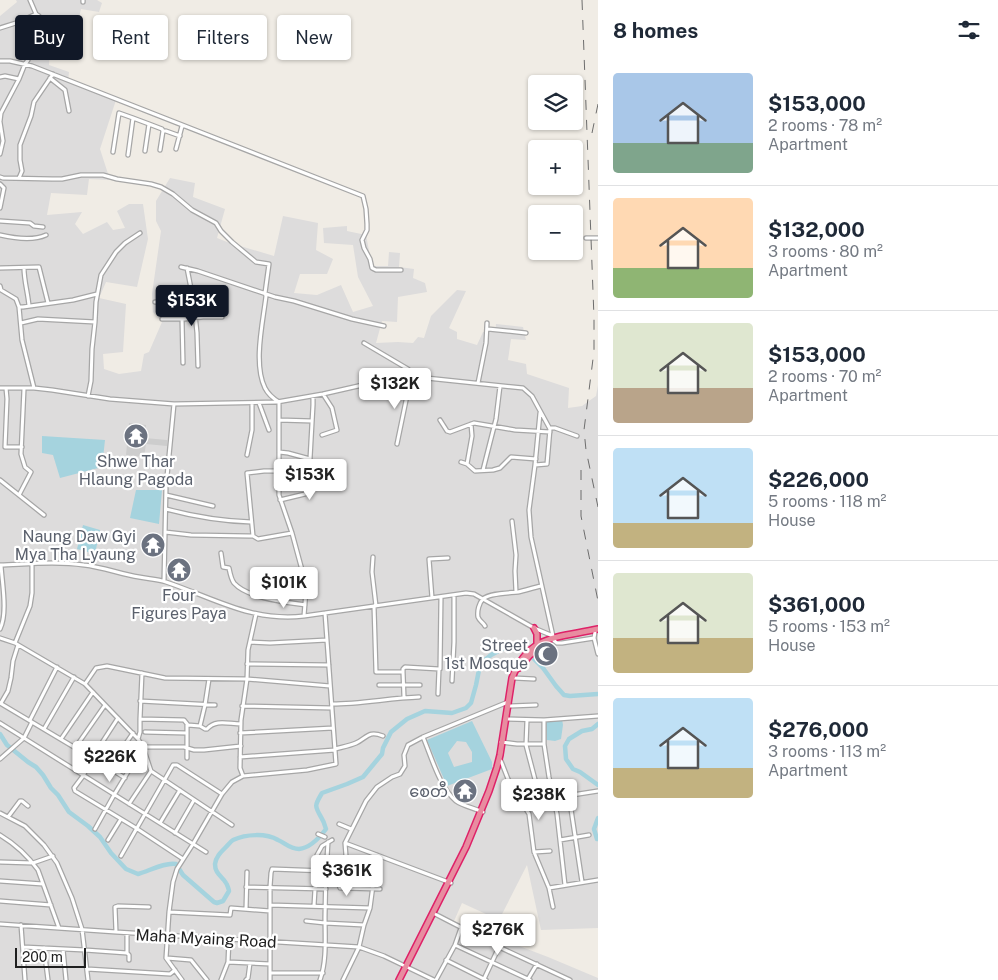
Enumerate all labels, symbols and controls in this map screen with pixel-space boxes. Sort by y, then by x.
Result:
chip: Buy [15,15,83,60]
chip: Rent [93,15,168,60]
chip: Filters [178,15,267,60]
chip: New [277,15,351,60]
icon: filters [955,16,983,44]
text: 8 homes [613,18,698,43]
map controls [528,75,583,260]
button: layers [528,75,583,130]
text: $153,000 [768,91,866,116]
icon: home [653,93,713,153]
text: 2 rooms · 78 m² [768,116,882,135]
text: Apartment [768,135,848,154]
button: + [528,140,583,195]
button: − [528,205,583,260]
text: $132,000 [768,217,865,242]
icon: home [653,218,713,278]
text: 3 rooms · 80 m² [768,242,883,261]
text: Apartment [768,261,848,280]
pin: $153K [157,284,227,327]
text: $153K [167,291,217,310]
text: $153,000 [768,342,866,367]
icon: home [653,343,713,403]
text: 2 rooms · 70 m² [768,367,881,386]
pin: $132K [360,368,430,410]
text: $132K [370,374,420,393]
text: Apartment [768,386,848,405]
temple icon: Shwe Thar Hlaung Pagoda [123,423,149,449]
place label: Shwe Thar Hlaung Pagoda [79,452,193,489]
pin: $153K [275,458,345,501]
text: $153K [285,465,335,484]
text: $226,000 [768,467,869,492]
icon: home [653,468,713,528]
text: 5 rooms · 118 m² [768,492,887,511]
text: House [768,511,816,530]
place label: Naung Daw Gyi Mya Tha Lyaung [15,527,136,564]
temple icon: Naung Daw Gyi Mya Tha Lyaung [140,532,166,558]
temple icon: Four Figures Paya [166,557,192,583]
pin: $101K [249,566,319,609]
text: $101K [261,573,307,592]
place label: Four Figures Paya [131,586,227,623]
text: $361,000 [768,592,865,617]
icon: home [653,593,713,653]
text: 5 rooms · 153 m² [768,617,890,636]
place label: Street 1st Mosque [444,636,528,673]
text: House [768,636,816,655]
mosque icon: Street 1st Mosque [533,641,559,667]
text: $276,000 [768,717,869,742]
icon: home [653,718,713,778]
pin: $226K [75,740,145,783]
text: 3 rooms · 113 m² [768,742,886,761]
text: $226K [83,747,137,766]
text: Apartment [768,761,848,780]
temple icon: စေတီ [452,778,478,804]
pin: $238K [504,778,574,821]
place label: စေတီ [409,781,448,801]
text: $238K [512,785,566,804]
pin: $361K [312,854,382,897]
text: $361K [322,861,372,880]
pin: $276K [463,914,533,956]
text: $276K [472,920,524,939]
street label: Maha Myaing Road [135,925,277,952]
scale bar [15,945,86,968]
text: 200 m [22,949,63,965]

